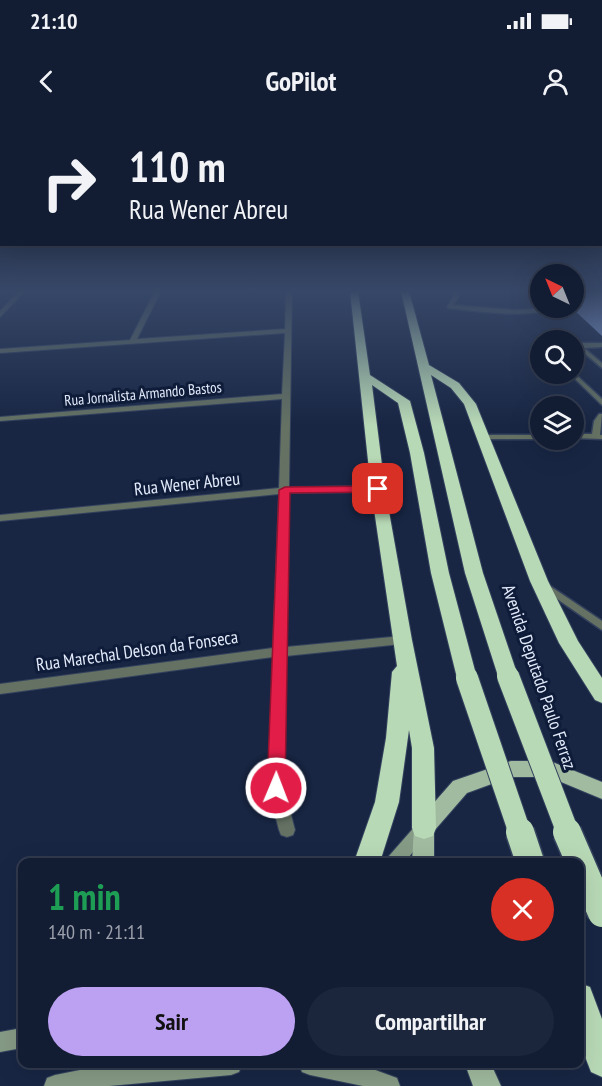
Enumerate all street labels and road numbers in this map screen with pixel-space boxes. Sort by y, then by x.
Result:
street label: Rua Jornalista Armando Bastos [64,377,222,410]
street label: Rua Wener Abreu [133,467,241,500]
street label: Avenida Deputado Paulo Ferraz [497,581,582,772]
street label: Rua Marechal Delson da Fonseca [35,625,239,676]

